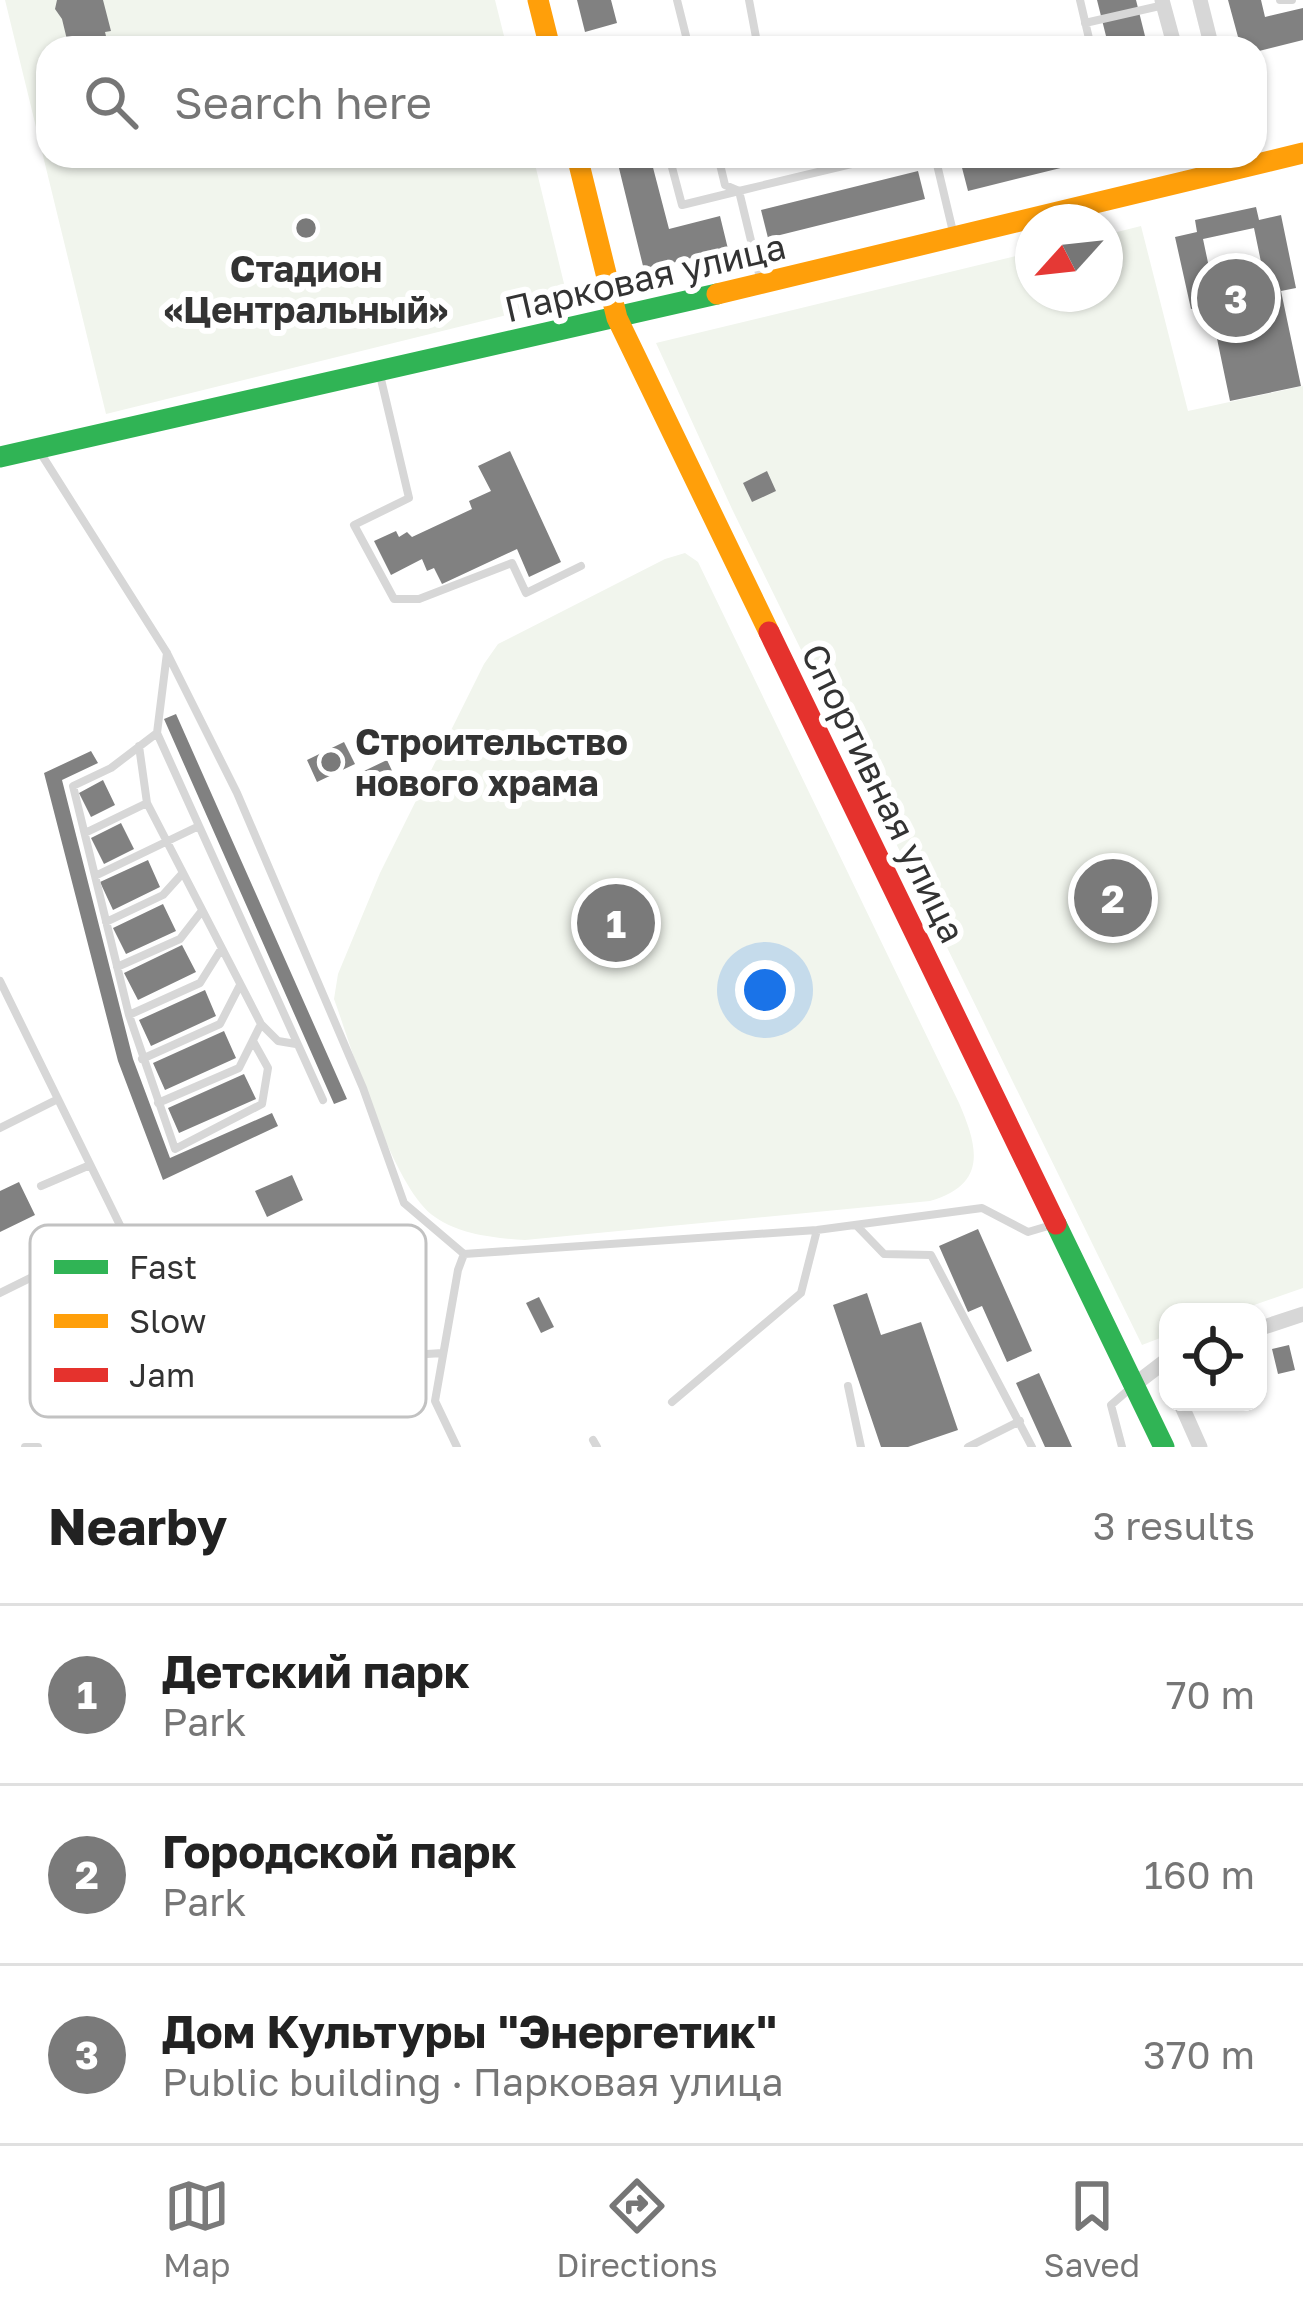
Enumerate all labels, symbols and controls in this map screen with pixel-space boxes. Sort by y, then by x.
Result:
search box [36,36,1267,168]
icon: search [78,69,144,135]
text: Search here [174,75,432,129]
north arrow [1015,204,1123,312]
marker: Стадион «Центральный» [293,215,319,241]
street label: Парковая улица [500,224,790,330]
place label: Стадион «Центральный» [164,247,448,331]
pin: 3 [1197,253,1275,343]
street label: Спортивная улица [793,637,975,949]
place label: Строительство нового храма [355,720,628,804]
marker: Строительство нового храма [318,749,344,775]
pin: 2 [1074,853,1152,943]
pin: 1 [577,878,655,968]
your location [735,960,795,1020]
legend [30,1225,426,1417]
text: Fast [129,1247,197,1286]
text: Slow [129,1301,207,1340]
map controls [1159,1303,1267,1411]
button: locate [1159,1303,1267,1411]
text: Jam [129,1355,195,1394]
text: Nearby [48,1495,227,1556]
text: 3 results [1093,1502,1255,1549]
text: Детский парк [162,1644,470,1698]
text: 1 [77,1671,97,1718]
text: 70 m [1166,1671,1255,1718]
text: Park [162,1698,246,1745]
text: Городской парк [162,1824,517,1878]
text: 2 [75,1851,99,1898]
text: 160 m [1144,1851,1255,1898]
text: Park [162,1878,246,1925]
text: Дом Культуры "Энергетик" [162,2004,777,2058]
text: 3 [75,2031,99,2078]
text: 370 m [1143,2031,1255,2078]
text: Public building · Парковая улица [162,2058,783,2105]
tab: Map [163,2173,230,2284]
tab: Directions [556,2173,718,2284]
tab: Saved [1044,2173,1140,2284]

